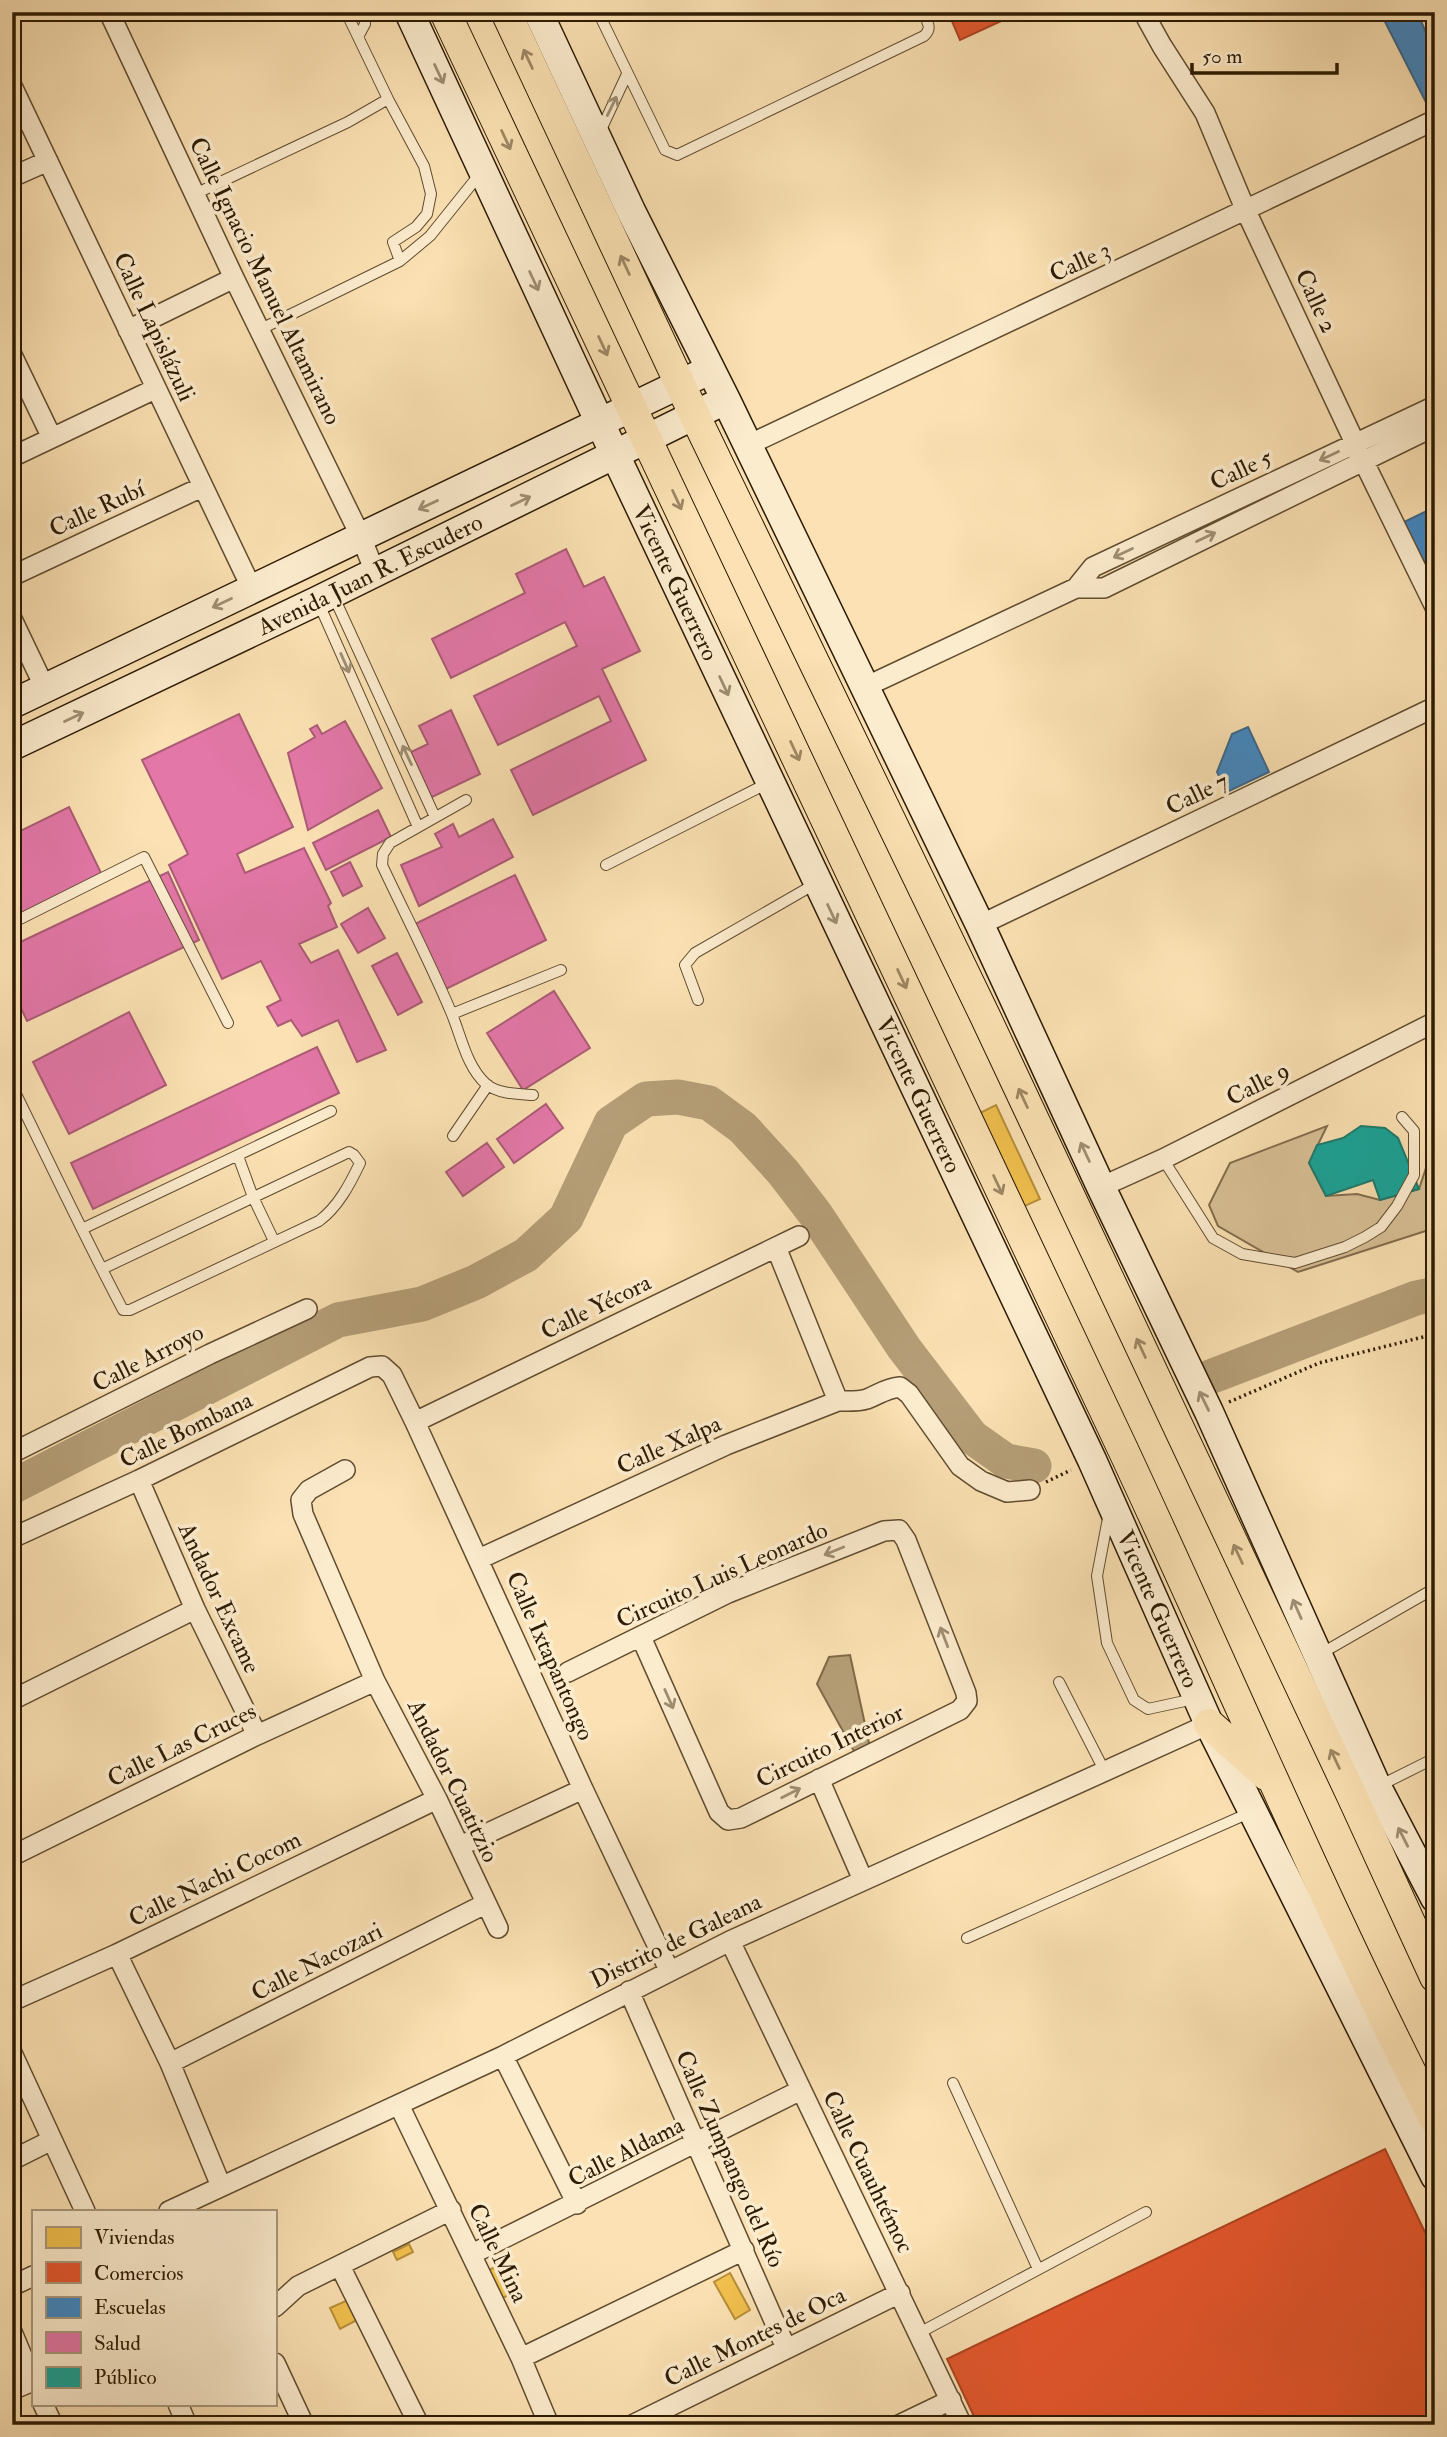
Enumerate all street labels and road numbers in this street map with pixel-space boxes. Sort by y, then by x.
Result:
street label: Calle Ignacio Manuel Altamirano [182,132,348,430]
street label: Calle 3 [1045,234,1115,290]
street label: Calle Lapislázuli [106,247,202,407]
street label: Calle 2 [1288,264,1344,338]
street label: Calle 5 [1205,442,1277,498]
street label: Calle Rubí [44,473,151,545]
street label: Vicente Guerrero [626,500,726,666]
street label: Avenida Juan R. Escudero [252,506,488,643]
street label: Calle 7 [1161,766,1233,822]
street label: Vicente Guerrero [869,1012,969,1178]
street label: Calle 9 [1221,1055,1295,1113]
street label: Calle Yécora [536,1267,657,1347]
street label: Calle Arroyo [87,1317,209,1399]
street label: Calle Bombana [114,1384,259,1476]
street label: Calle Xalpa [612,1408,727,1482]
street label: Circuito Luis Leonardo [611,1514,833,1636]
street label: Andador Excame [170,1517,267,1678]
street label: Vicente Guerrero [1110,1526,1206,1693]
street label: Calle Ixtapantongo [499,1567,601,1745]
street label: Andador Cuatitzio [400,1694,506,1868]
street label: Calle Las Cruces [102,1696,262,1794]
street label: Circuito Interior [751,1697,909,1795]
street label: Calle Nachi Cocom [124,1824,307,1934]
street label: Distrito de Galeana [585,1886,768,1996]
street label: Calle Nacozari [246,1916,388,2008]
street label: Calle Zumpango del Río [668,2046,792,2272]
street label: Calle Cuauhtémoc [815,2086,921,2259]
street label: Calle Aldama [563,2109,690,2194]
street label: Calle Mina [461,2198,536,2309]
street label: Calle Montes de Oca [659,2279,852,2394]

